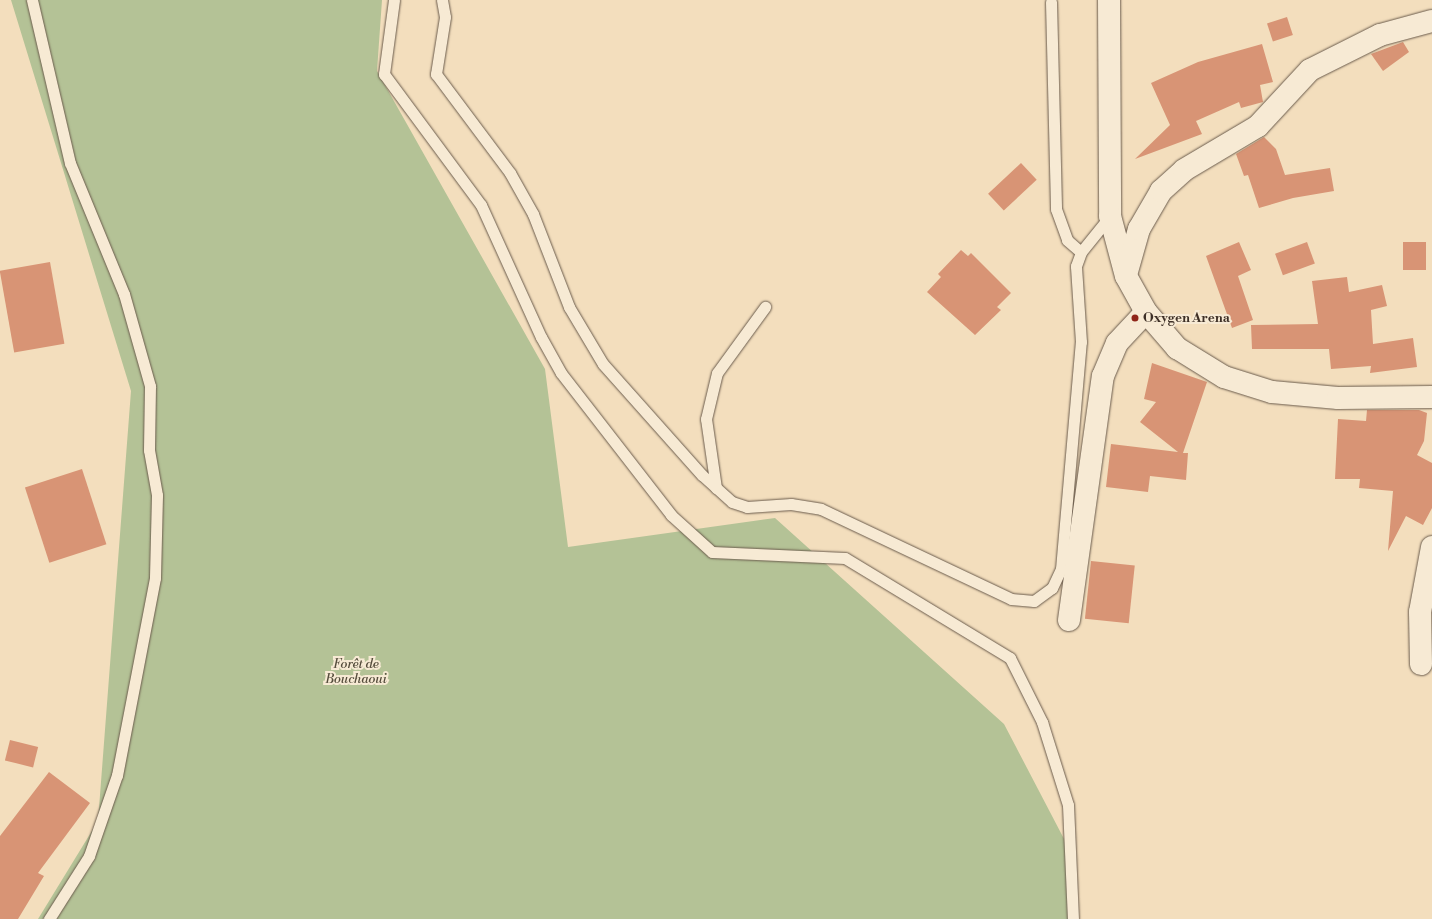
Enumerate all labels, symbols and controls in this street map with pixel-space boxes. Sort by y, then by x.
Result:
place label: Oxygen Arena [1143,310,1230,326]
marker: Oxygen Arena [1130,313,1140,323]
park label: Forêt de Bouchaoui [325,657,387,688]

